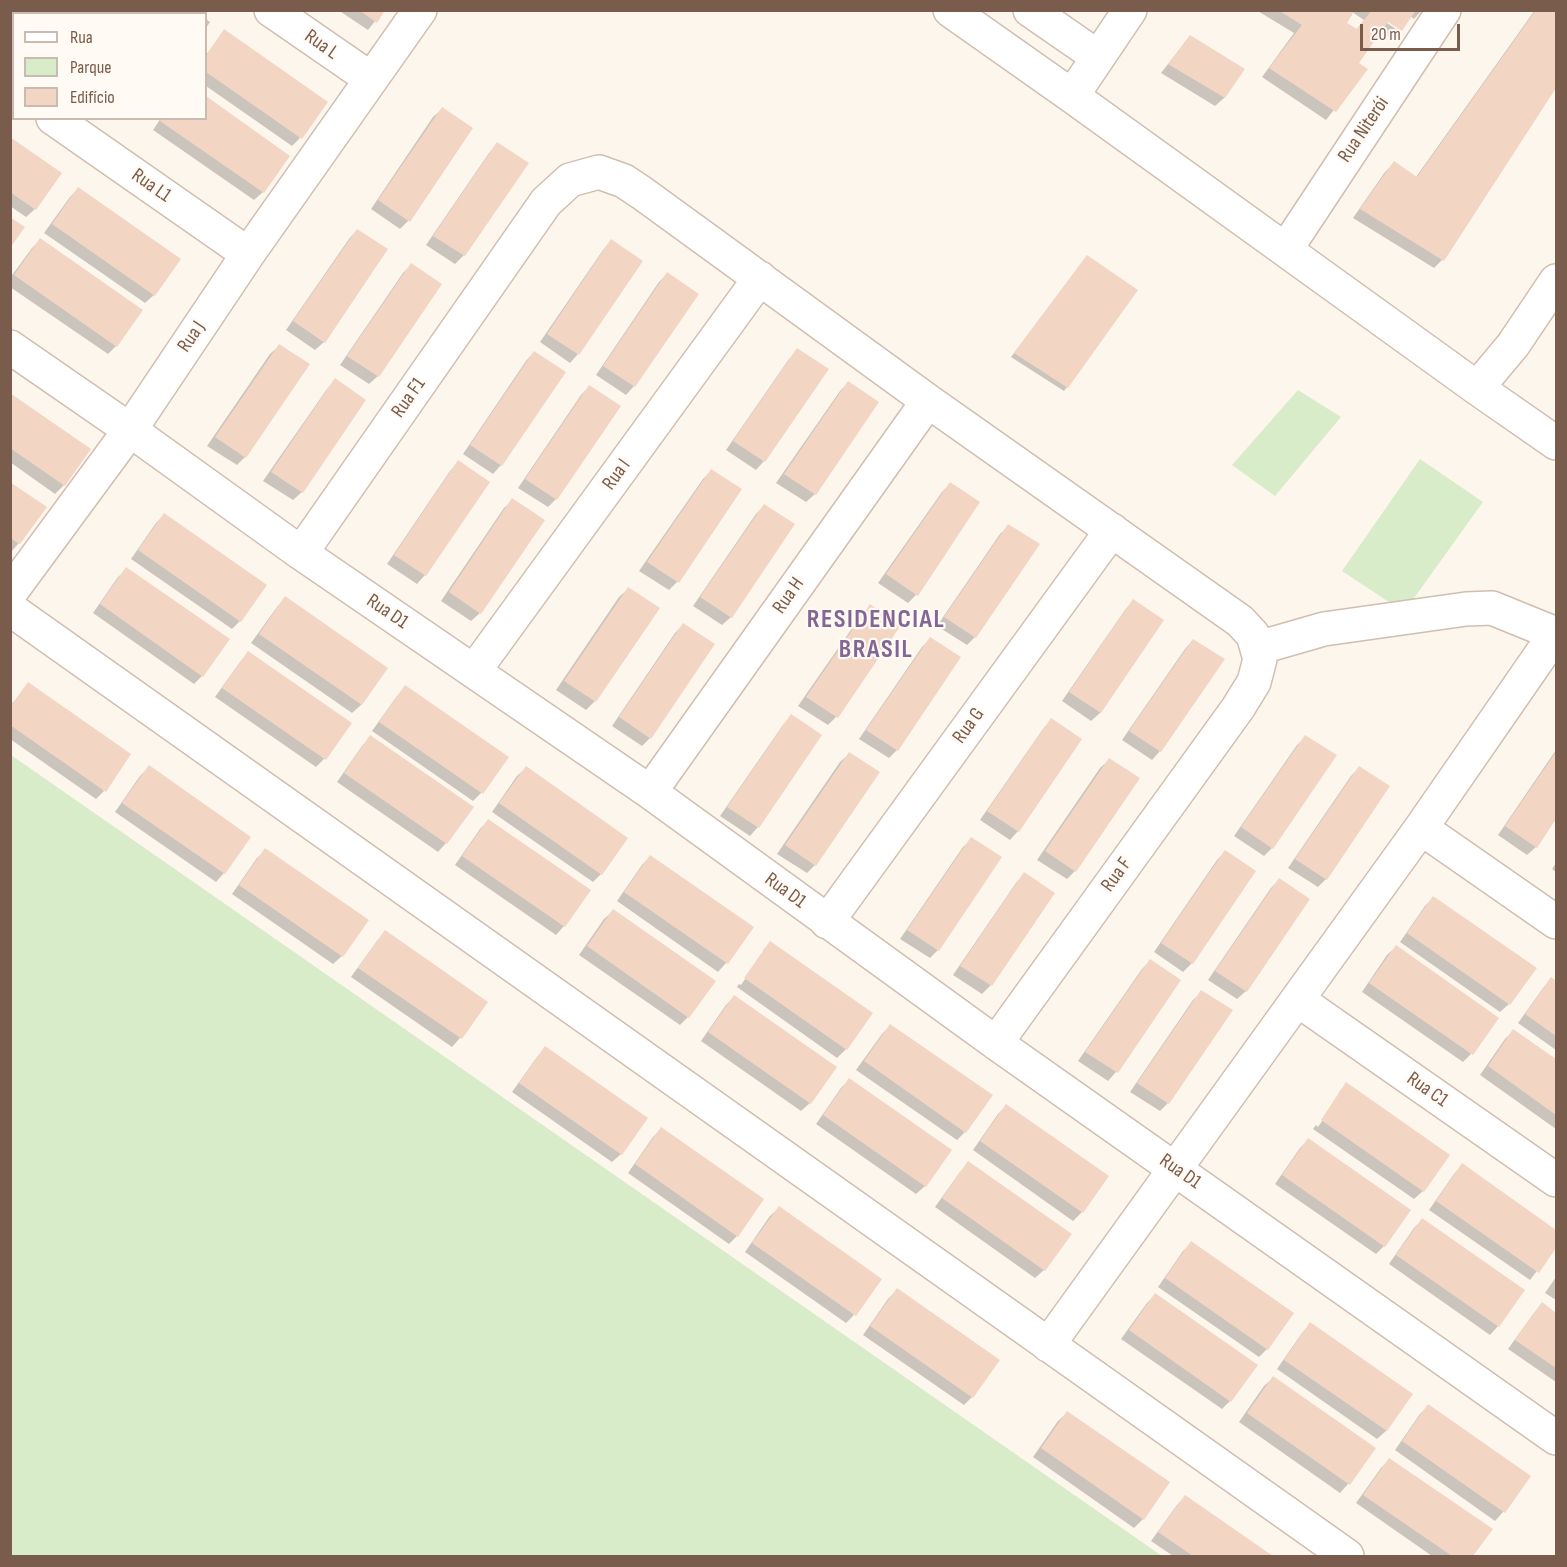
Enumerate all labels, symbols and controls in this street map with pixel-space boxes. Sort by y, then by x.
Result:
legend [12,12,207,120]
scale bar [1363,12,1464,50]
text: 20 m [1371,24,1401,45]
street label: Rua L [299,25,343,65]
text: Rua [70,27,93,48]
text: Parque [70,57,111,78]
text: Edifício [70,87,115,108]
street label: Rua Niterói [1333,93,1395,167]
street label: Rua L1 [127,164,175,208]
street label: Rua J [173,317,211,357]
street label: Rua F1 [387,373,431,423]
street label: Rua I [598,455,636,495]
street label: Rua H [768,573,810,619]
street label: Rua D1 [362,589,412,635]
district label: RESIDENCIAL BRASIL [807,604,945,666]
street label: Rua G [948,703,990,749]
street label: Rua F [1097,853,1137,897]
street label: Rua D1 [760,868,810,914]
street label: Rua C1 [1402,1067,1452,1113]
street label: Rua D1 [1155,1149,1205,1195]

